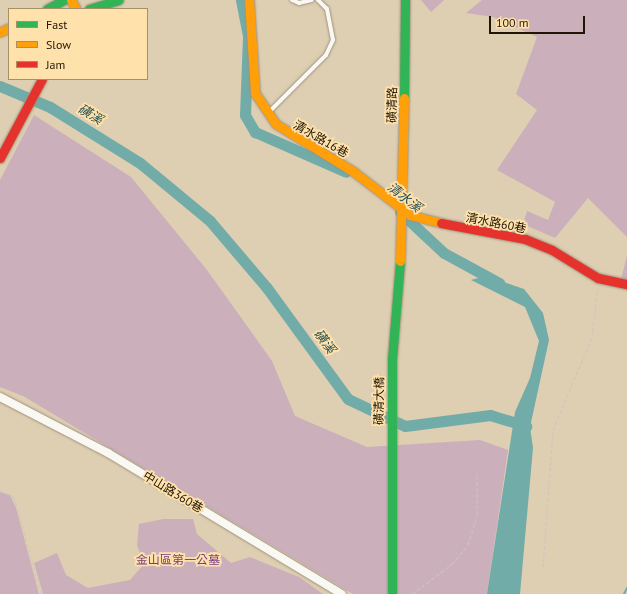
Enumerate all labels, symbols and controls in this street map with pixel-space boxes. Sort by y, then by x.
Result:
legend [8,8,148,80]
scale bar [491,8,587,34]
text: 100 m [496,15,529,30]
text: Fast [46,17,67,32]
text: Slow [46,37,71,52]
text: Jam [46,57,65,72]
street label: 磺清路 [384,87,400,123]
water label: 磺溪 [75,102,105,128]
street label: 清水路16巷 [291,117,351,161]
water label: 清水溪 [384,180,424,216]
street label: 清水路60巷 [465,210,527,236]
water label: 磺溪 [310,327,338,357]
street label: 磺清大橋 [371,377,387,425]
street label: 中山路360巷 [140,468,206,516]
park label: 金山區第一公墓 [136,553,220,567]

